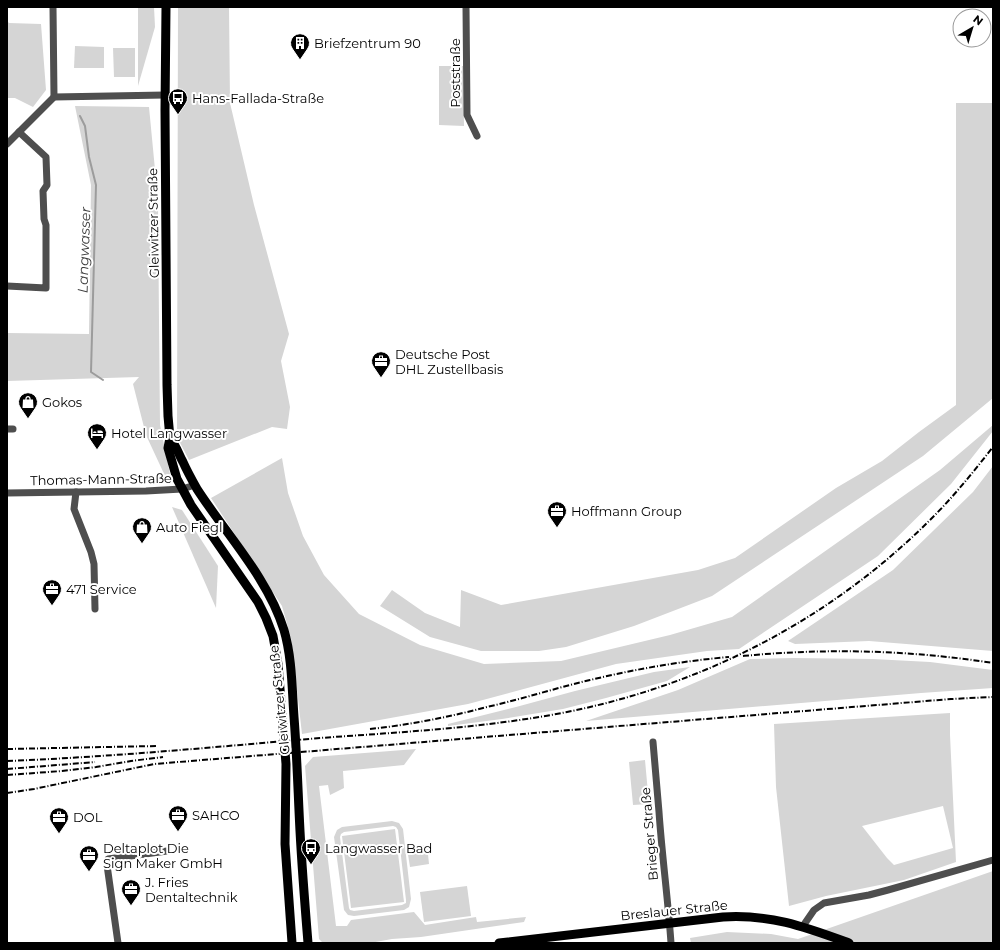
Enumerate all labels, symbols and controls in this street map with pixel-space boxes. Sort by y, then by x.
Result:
north arrow [952,8,992,48]
text: N [970,12,986,28]
building icon: Briefzentrum 90 [289,32,311,60]
place label: Briefzentrum 90 [314,35,421,51]
street label: Poststraße [447,38,463,108]
bus stop icon: Hans-Fallada-Straße [167,87,189,115]
place label: Hans-Fallada-Straße [192,90,324,106]
street label: Gleiwitzer Straße [144,168,162,278]
water label: Langwasser [74,206,95,293]
place label: Deutsche Post DHL Zustellbasis [395,346,503,377]
office icon: Deutsche Post DHL Zustellbasis [370,350,392,378]
shop icon: Gokos [17,391,39,419]
place label: Gokos [42,394,82,410]
hotel icon: Hotel Langwasser [86,422,108,450]
place label: Hotel Langwasser [111,425,227,441]
street label: Thomas-Mann-Straße [30,470,172,488]
office icon: Hoffmann Group [546,500,568,528]
place label: Hoffmann Group [571,503,682,519]
shop icon: Auto Fiegl [131,516,153,544]
place label: Auto Fiegl [156,519,223,535]
office icon: 471 Service [41,578,63,606]
place label: 471 Service [66,581,137,597]
street label: Gleiwitzer Straße [265,644,293,756]
street label: Brieger Straße [637,786,661,881]
office icon: SAHCO [167,804,189,832]
office icon: DOL [48,806,70,834]
place label: SAHCO [192,807,240,823]
place label: DOL [73,809,103,825]
bus stop icon: Langwasser Bad [300,837,322,865]
place label: Deltaplot Die Sign Maker GmbH [103,840,223,871]
place label: Langwasser Bad [325,840,432,856]
office icon: Deltaplot Die Sign Maker GmbH [78,844,100,872]
place label: J. Fries Dentaltechnik [144,874,238,905]
office icon: J. Fries Dentaltechnik [120,878,142,906]
street label: Breslauer Straße [620,896,728,924]

